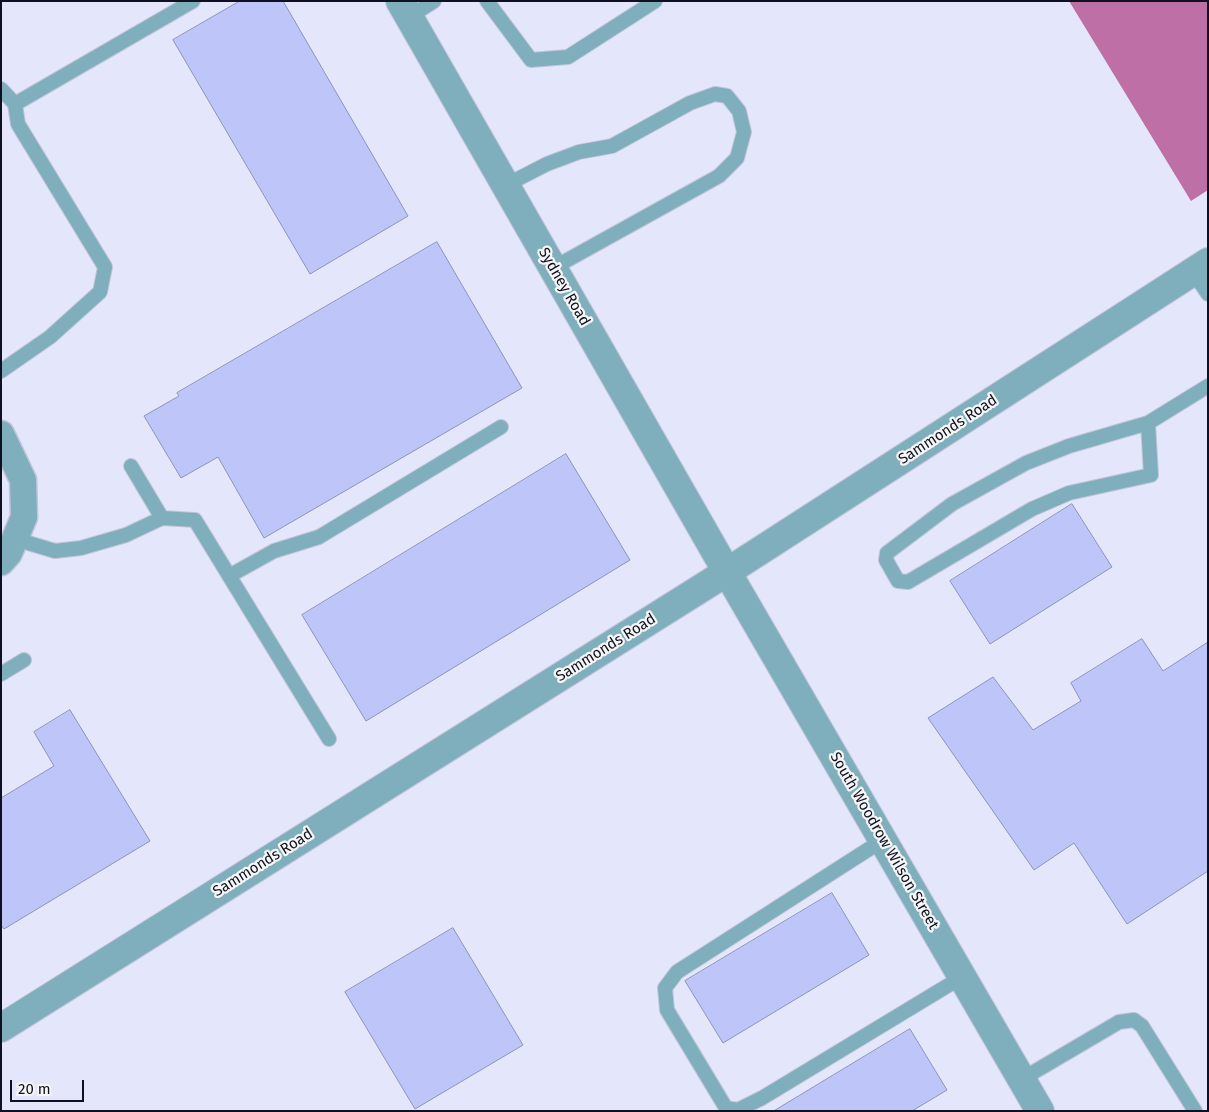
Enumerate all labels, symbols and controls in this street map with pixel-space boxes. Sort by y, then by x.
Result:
street label: Sydney Road [534,245,594,329]
street label: Sammonds Road [895,391,1001,469]
street label: Sammonds Road [553,610,659,686]
street label: South Woodrow Wilson Street [826,749,942,933]
street label: Sammonds Road [210,825,316,901]
scale bar [12,1070,86,1102]
text: 20 m [18,1080,51,1098]

